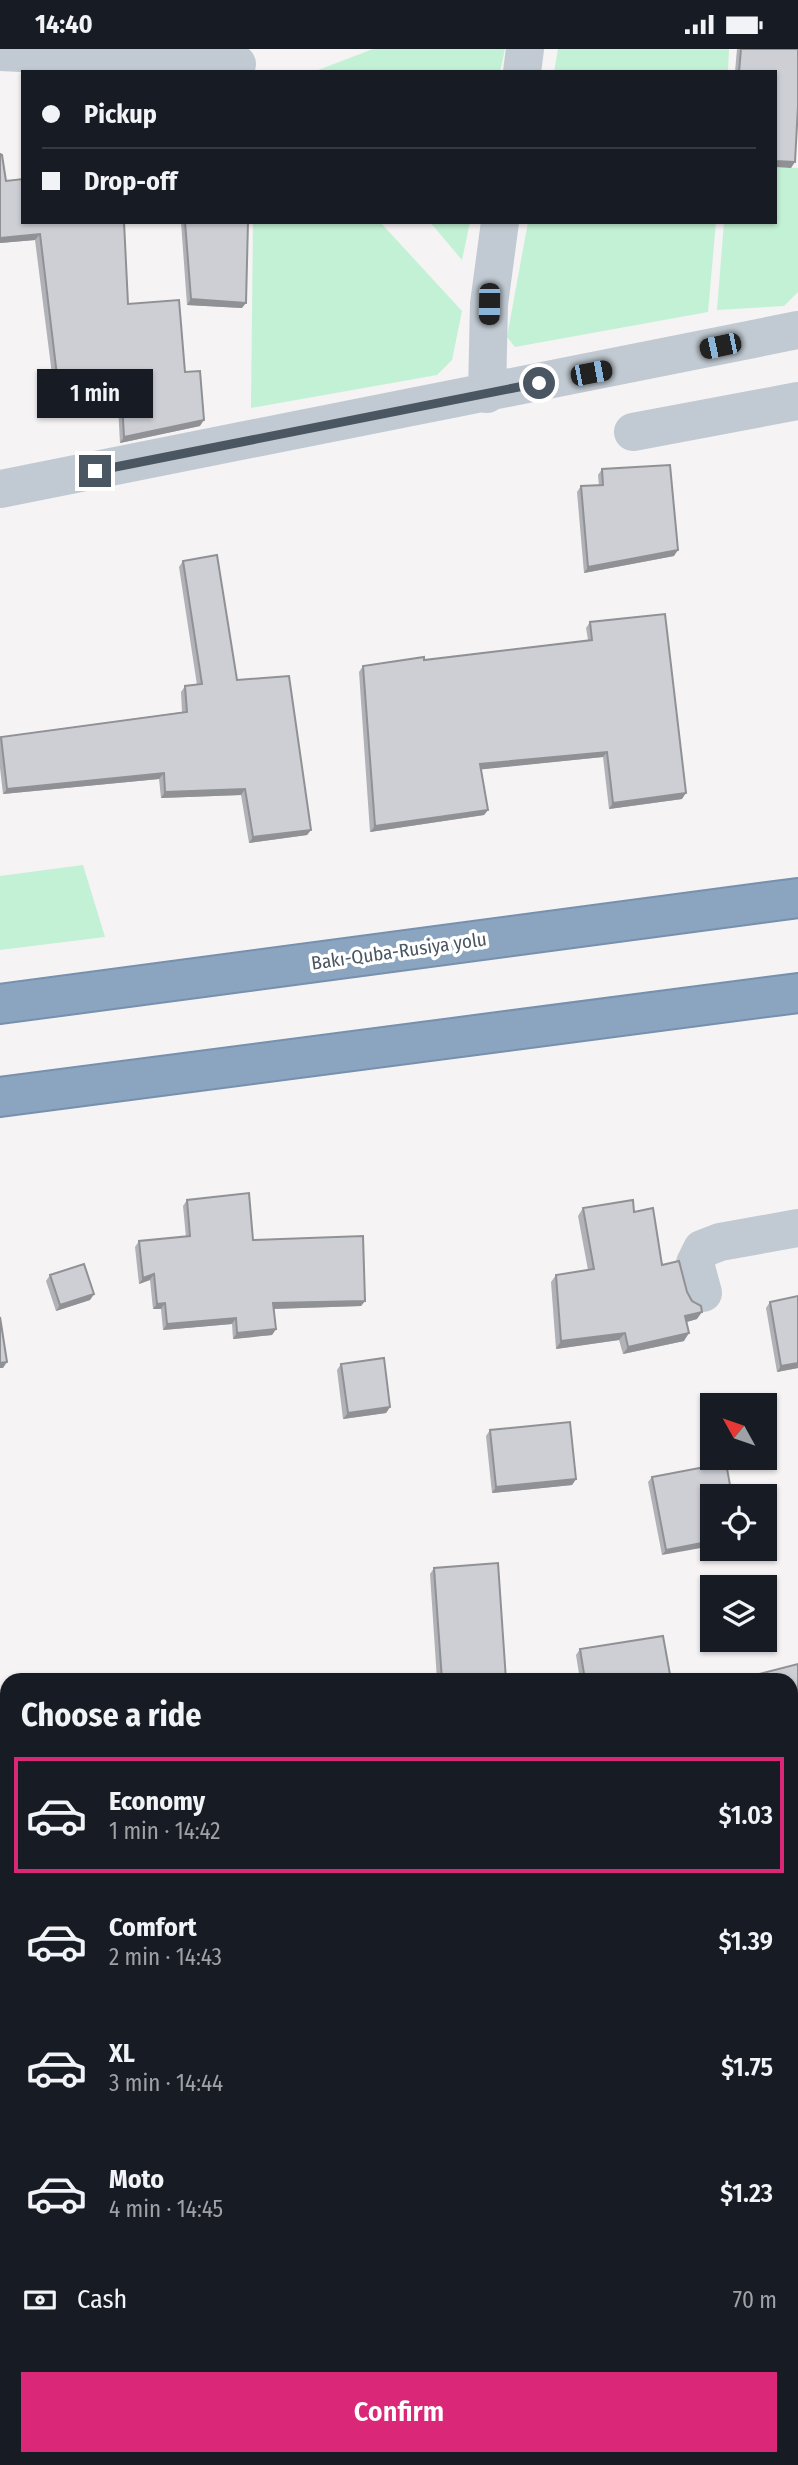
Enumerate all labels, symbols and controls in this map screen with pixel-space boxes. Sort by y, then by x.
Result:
text: 14:40 [35,9,93,40]
text: Pickup [84,99,157,130]
text: Drop-off [84,166,177,197]
car [479,283,500,325]
car [698,331,743,361]
car [569,359,614,387]
route start [523,367,555,399]
callout: 1 min [37,369,153,419]
text: 1 min [70,379,120,407]
route end [79,455,111,487]
street label: Bakı-Quba-Rusiya yolu [310,927,488,975]
north arrow [700,1393,777,1470]
map controls [700,1393,777,1652]
button: locate [700,1484,777,1561]
button: layers [700,1575,777,1652]
text: Choose a ride [21,1696,202,1734]
icon: car [25,1784,88,1847]
text: Economy [109,1786,205,1817]
text: $1.03 [719,1800,773,1831]
text: 1 min · 14:42 [109,1817,221,1845]
icon: car [25,1910,88,1973]
text: Comfort [109,1912,197,1943]
text: $1.39 [719,1926,773,1957]
text: 2 min · 14:43 [109,1943,222,1971]
icon: car [25,2036,88,2099]
text: XL [109,2038,135,2069]
text: $1.75 [721,2052,773,2083]
text: 3 min · 14:44 [109,2069,223,2097]
icon: car [25,2162,88,2225]
text: Moto [109,2164,164,2195]
text: $1.23 [720,2178,773,2209]
text: 4 min · 14:45 [109,2195,223,2223]
icon: cash [21,2281,59,2319]
text: Cash [77,2284,127,2315]
text: 70 m [733,2286,777,2314]
button: Confirm [21,2372,777,2452]

